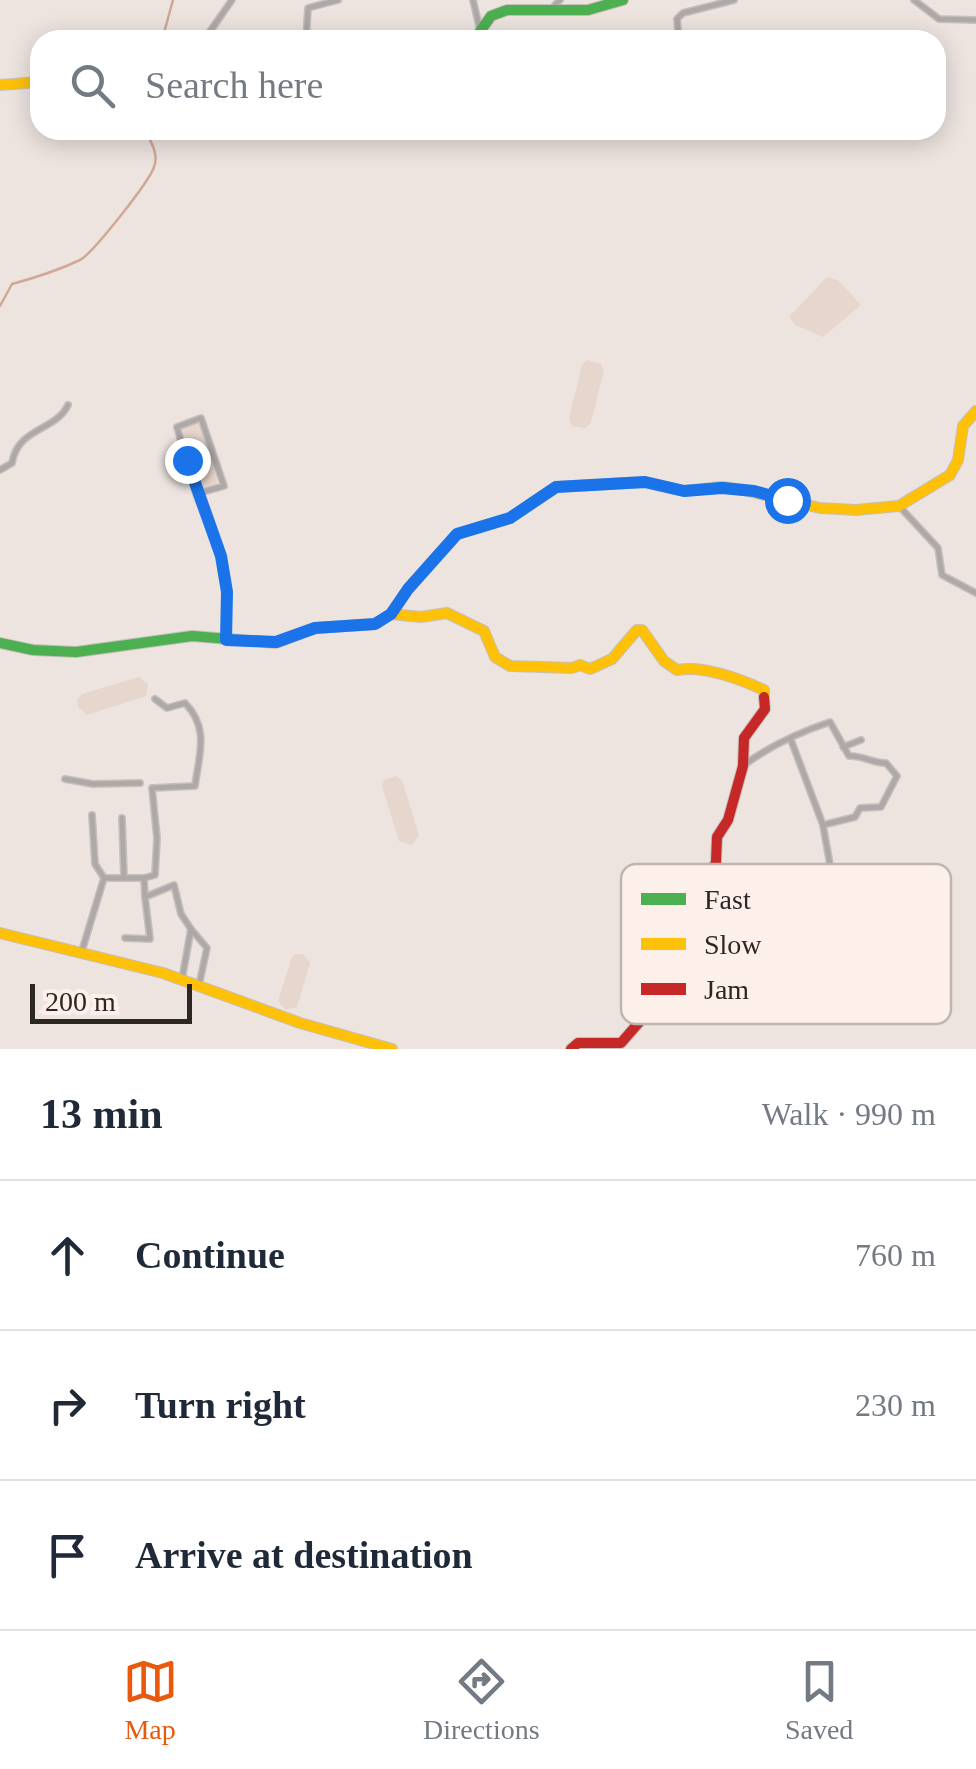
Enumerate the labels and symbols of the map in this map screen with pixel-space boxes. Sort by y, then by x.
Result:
route end [165,438,211,484]
route start [765,478,811,524]
legend [621,864,951,1024]
text: Fast [704,884,751,915]
text: Slow [704,929,762,960]
text: Jam [704,974,749,1005]
scale bar [30,979,192,1024]

